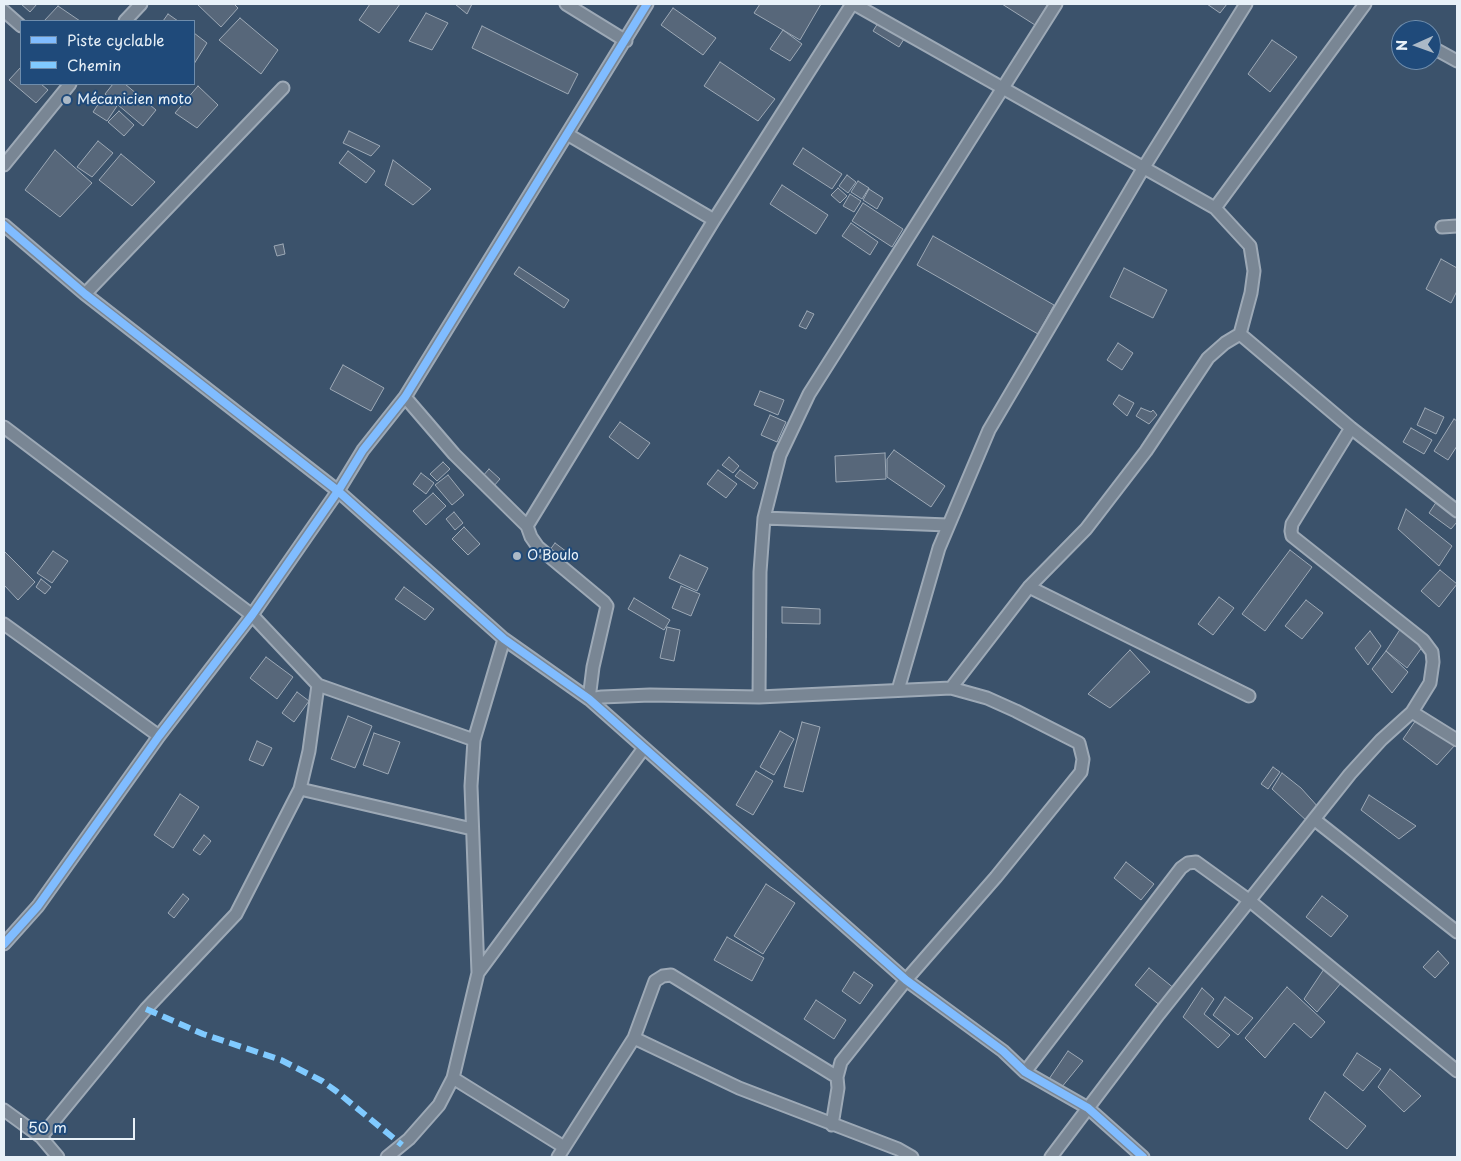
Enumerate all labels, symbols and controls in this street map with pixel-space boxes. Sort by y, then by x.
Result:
legend [20,20,195,85]
north arrow [1391,20,1441,70]
text: Piste cyclable [67,28,164,51]
text: N [1391,40,1412,51]
text: Chemin [67,53,121,76]
place label: Mécanicien moto [77,92,192,108]
marker: Mécanicien moto [61,94,73,106]
place label: O'Boulo [527,548,579,564]
marker: O'Boulo [511,550,523,562]
scale bar [22,1108,138,1140]
text: 50 m [28,1115,67,1138]

